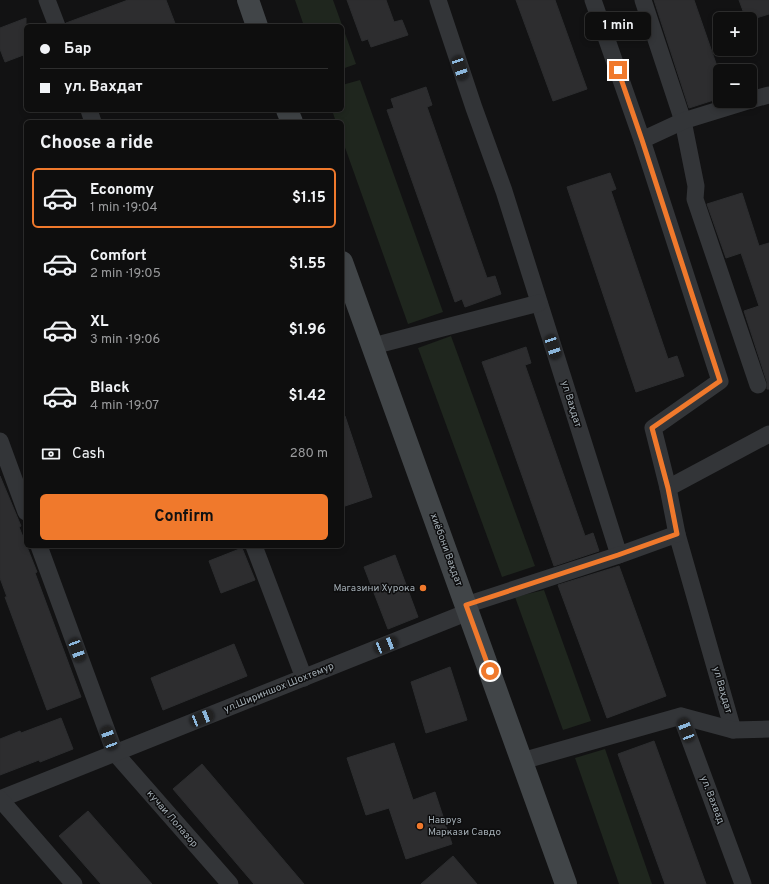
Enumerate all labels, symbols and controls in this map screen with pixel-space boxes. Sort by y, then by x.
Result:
callout: 1 min [585,12,651,40]
map controls [713,12,757,108]
button: + [713,12,757,56]
text: 1 min [602,18,634,34]
text: Бар [64,40,91,59]
car [451,55,469,81]
route end [609,61,627,79]
button: − [713,64,757,108]
text: ул. Вахдат [64,78,143,97]
text: Choose a ride [40,132,153,155]
icon: car [42,180,78,216]
text: Economy [90,181,154,200]
text: $1.15 [292,189,326,208]
text: 1 min · 19:04 [90,200,158,216]
icon: car [42,246,78,282]
text: Comfort [90,247,147,266]
text: $1.55 [289,255,326,274]
text: 2 min · 19:05 [90,266,161,282]
icon: car [42,312,78,348]
text: XL [90,313,108,332]
text: $1.96 [289,321,326,340]
text: 3 min · 19:06 [90,332,160,348]
car [544,334,562,360]
icon: car [42,378,78,414]
text: Black [90,379,130,398]
street label: ул Ваҳдат [558,379,584,429]
text: $1.42 [288,387,326,406]
text: 4 min · 19:07 [90,398,159,414]
icon: cash [40,443,62,465]
text: Cash [72,445,105,464]
text: 280 m [290,446,328,462]
button: Confirm [40,494,328,540]
street label: хиёбони Ваҳдат [427,512,465,589]
place label: Магазини Хурока [333,582,415,595]
marker: Магазини Хурока [418,583,428,593]
car [373,635,399,655]
car [67,637,87,663]
street label: ул.Шириншох Шохтемур [222,660,336,716]
route start [481,662,499,680]
street label: ул Ваҳдат [709,665,735,715]
car [189,708,215,728]
car [676,717,696,743]
car [99,725,119,751]
street label: ул. Вахвад [697,774,727,826]
street label: кучаи Лолазор [143,788,201,851]
place label: Навруз Маркази Савдо [428,814,501,839]
marker: Навруз Маркази Савдо [415,821,425,831]

